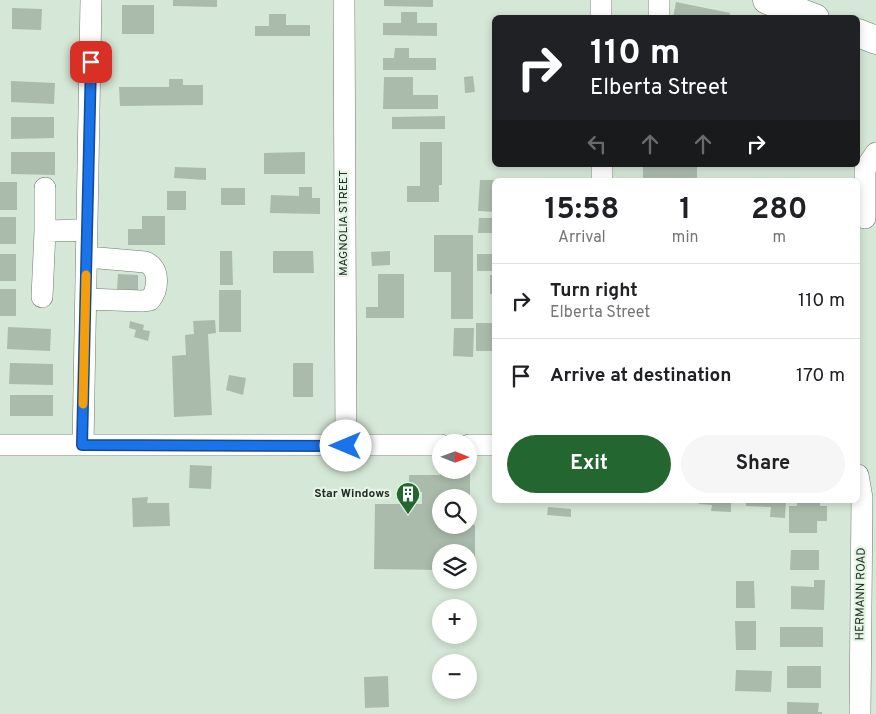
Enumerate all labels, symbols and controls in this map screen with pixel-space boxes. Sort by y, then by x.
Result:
text: 110 m [590,32,680,76]
icon: right [507,35,572,100]
pin [70,41,112,83]
icon: arrive [77,48,105,76]
text: Elberta Street [590,75,728,102]
icon: left [583,130,611,158]
icon: ahead [636,130,664,158]
icon: ahead [689,130,717,158]
icon: right [742,130,770,158]
street label: MAGNOLIA STREET [336,170,352,276]
text: 15:58 [545,192,619,229]
text: 1 [679,192,691,229]
text: 280 [751,192,807,229]
text: Arrival [558,228,606,248]
text: min [672,228,698,248]
text: m [772,228,786,248]
text: Turn right [550,279,638,303]
icon: right [507,287,535,315]
text: 110 m [798,289,845,313]
text: Elberta Street [550,303,650,323]
icon: arrive [507,362,535,390]
text: Arrive at destination [550,364,731,388]
text: 170 m [796,364,845,388]
position arrow [319,419,371,471]
north arrow [432,434,478,479]
map controls [432,434,477,699]
button: Exit [507,435,671,493]
button: Share [681,435,845,493]
building icon: Star Windows [395,481,421,515]
place label: Star Windows [314,486,390,502]
button: search [432,489,477,534]
button: layers [432,544,477,589]
street label: HERMANN ROAD [852,547,870,641]
button: + [432,599,477,644]
button: − [432,654,477,699]

